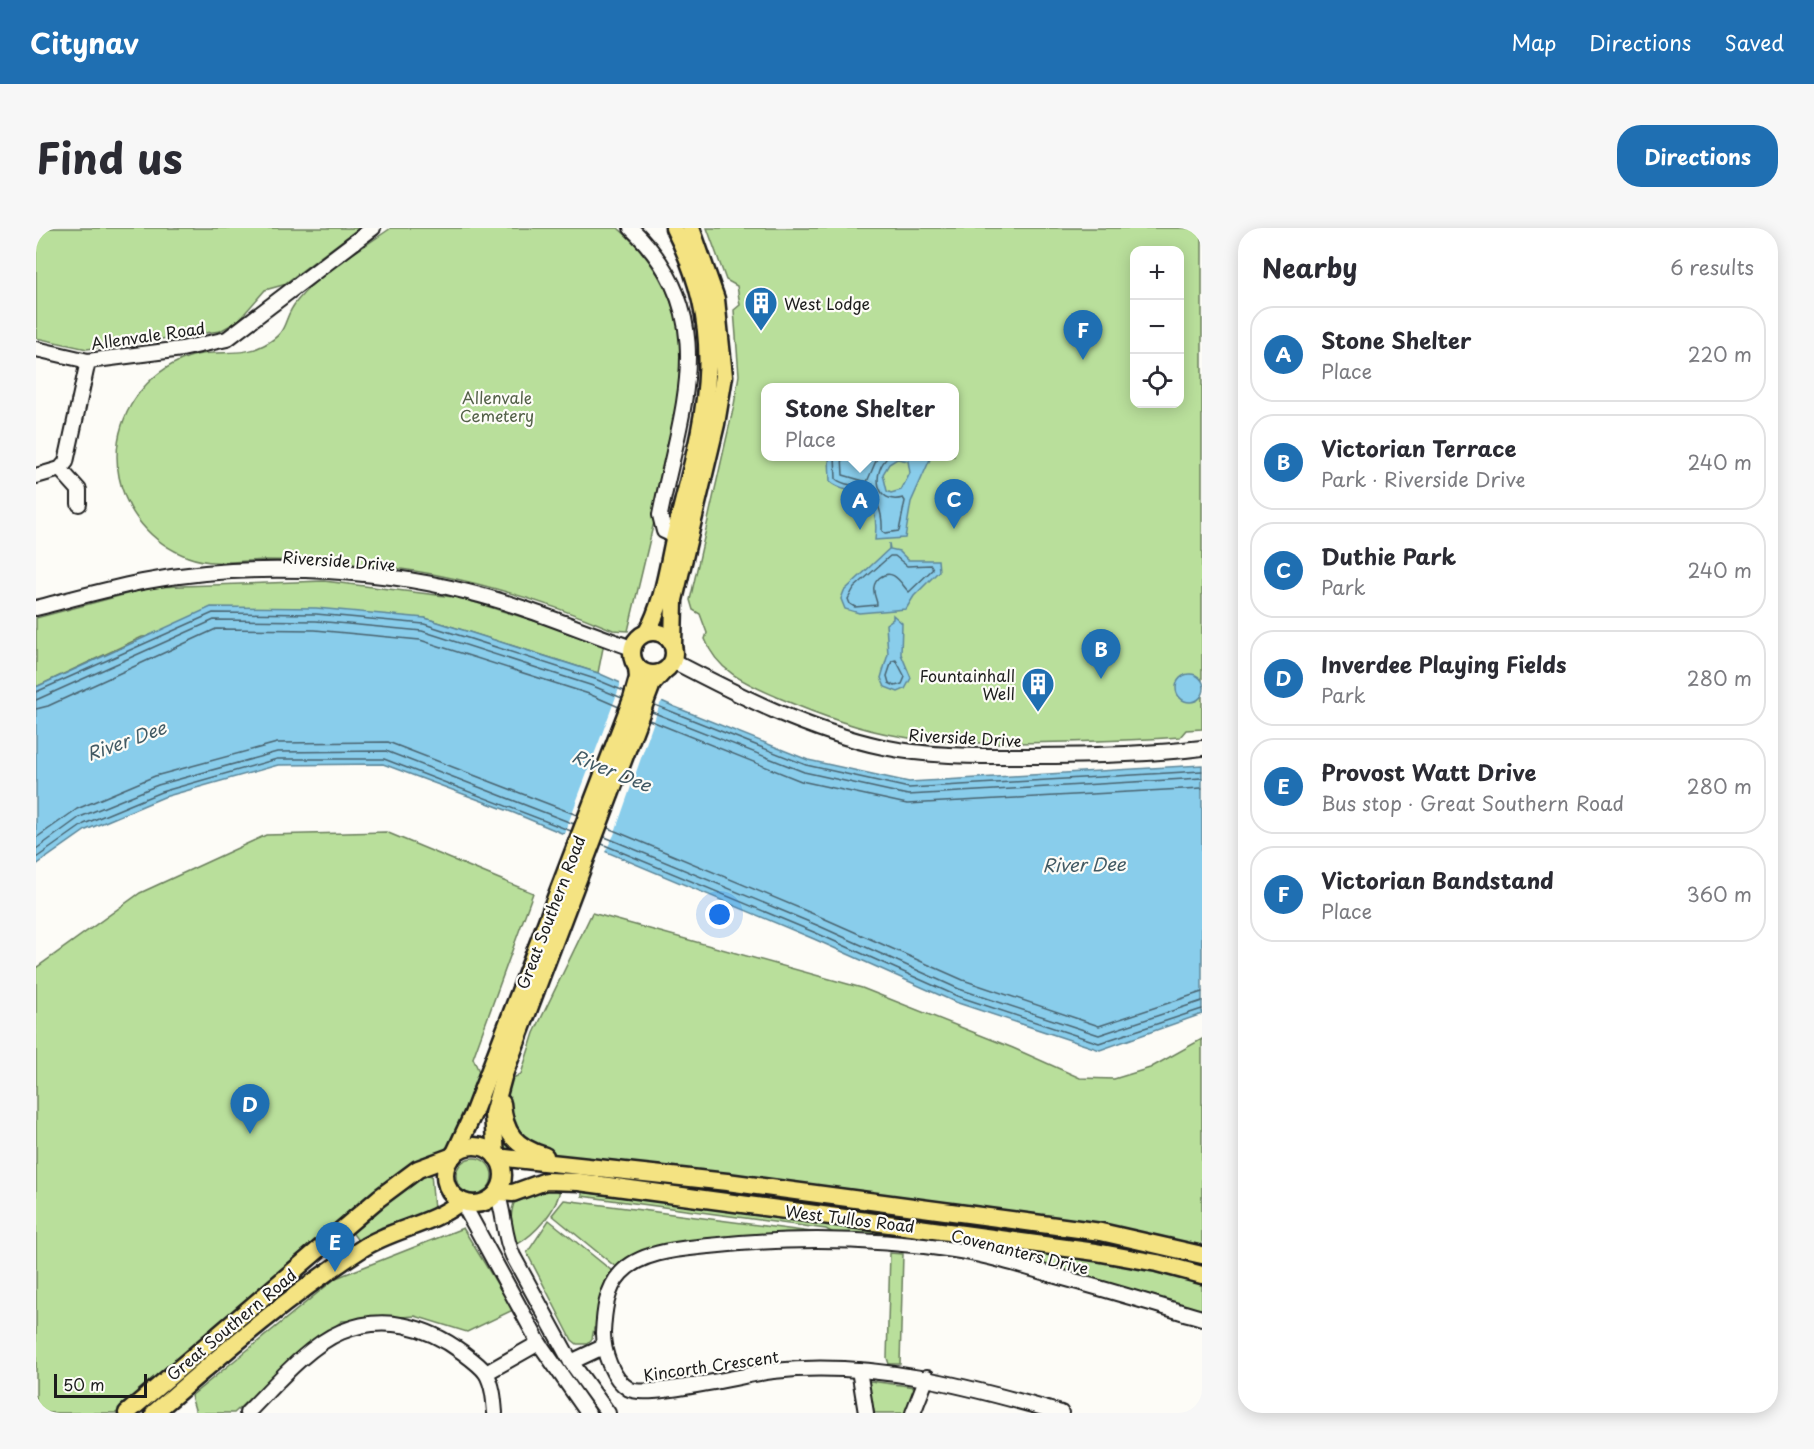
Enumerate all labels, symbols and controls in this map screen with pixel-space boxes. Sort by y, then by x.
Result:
text: Citynav [30,21,139,64]
text: Map [1511,26,1556,58]
text: Directions [1589,26,1691,58]
text: Saved [1724,26,1784,58]
text: Find us [36,125,183,188]
button: Directions [1617,125,1778,187]
map controls [1130,246,1184,408]
button: + [1130,246,1184,300]
text: Nearby [1262,248,1357,287]
text: 6 results [1670,252,1754,282]
building icon: West Lodge [743,285,779,332]
place label: West Lodge [784,291,870,315]
button: − [1130,300,1184,354]
pin: F [1064,310,1102,360]
street label: Allenvale Road [89,315,207,355]
text: Stone Shelter [1321,323,1471,356]
text: A [1276,339,1291,369]
text: 220 m [1688,339,1752,369]
button: locate [1130,354,1184,408]
text: Place [1321,356,1372,386]
popup [761,383,959,461]
park label: Allenvale Cemetery [460,385,534,427]
text: Stone Shelter [785,391,935,424]
text: Place [785,424,836,454]
text: Victorian Terrace [1321,431,1516,464]
text: B [1277,447,1290,477]
text: 240 m [1687,447,1752,477]
text: Park · Riverside Drive [1321,464,1525,494]
pin: A [840,480,880,530]
pin: C [934,480,974,529]
text: Duthie Park [1321,539,1456,572]
street label: Riverside Drive [282,544,396,576]
text: C [1276,555,1291,585]
text: 240 m [1687,555,1752,585]
text: Park [1321,572,1366,602]
pin: B [1082,630,1120,679]
text: Inverdee Playing Fields [1321,647,1567,680]
place label: Fountainhall Well [919,663,1015,705]
text: D [1276,663,1291,693]
text: 280 m [1687,663,1752,693]
building icon: Fountainhall Well [1020,666,1056,713]
text: Park [1321,680,1366,710]
water label: River Dee [82,713,171,767]
street label: Riverside Drive [908,722,1022,752]
water label: River Dee [568,742,657,798]
text: Provost Watt Drive [1321,755,1536,788]
text: E [1277,771,1290,801]
text: 280 m [1687,771,1752,801]
text: Bus stop · Great Southern Road [1321,788,1624,818]
street label: Great Southern Road [510,832,590,992]
water label: River Dee [1042,850,1127,878]
text: Victorian Bandstand [1321,863,1554,896]
text: F [1278,879,1289,909]
text: 360 m [1686,879,1752,909]
text: Place [1321,896,1372,926]
your location [705,900,734,929]
pin: D [230,1084,270,1134]
street label: West Tullos Road [784,1198,916,1238]
pin: E [316,1222,354,1272]
street label: Covenanters Drive [949,1222,1091,1280]
street label: Great Southern Road [161,1262,301,1386]
street label: Kincorth Crescent [642,1344,781,1386]
scale bar [54,1371,147,1398]
text: 50 m [63,1372,104,1396]

